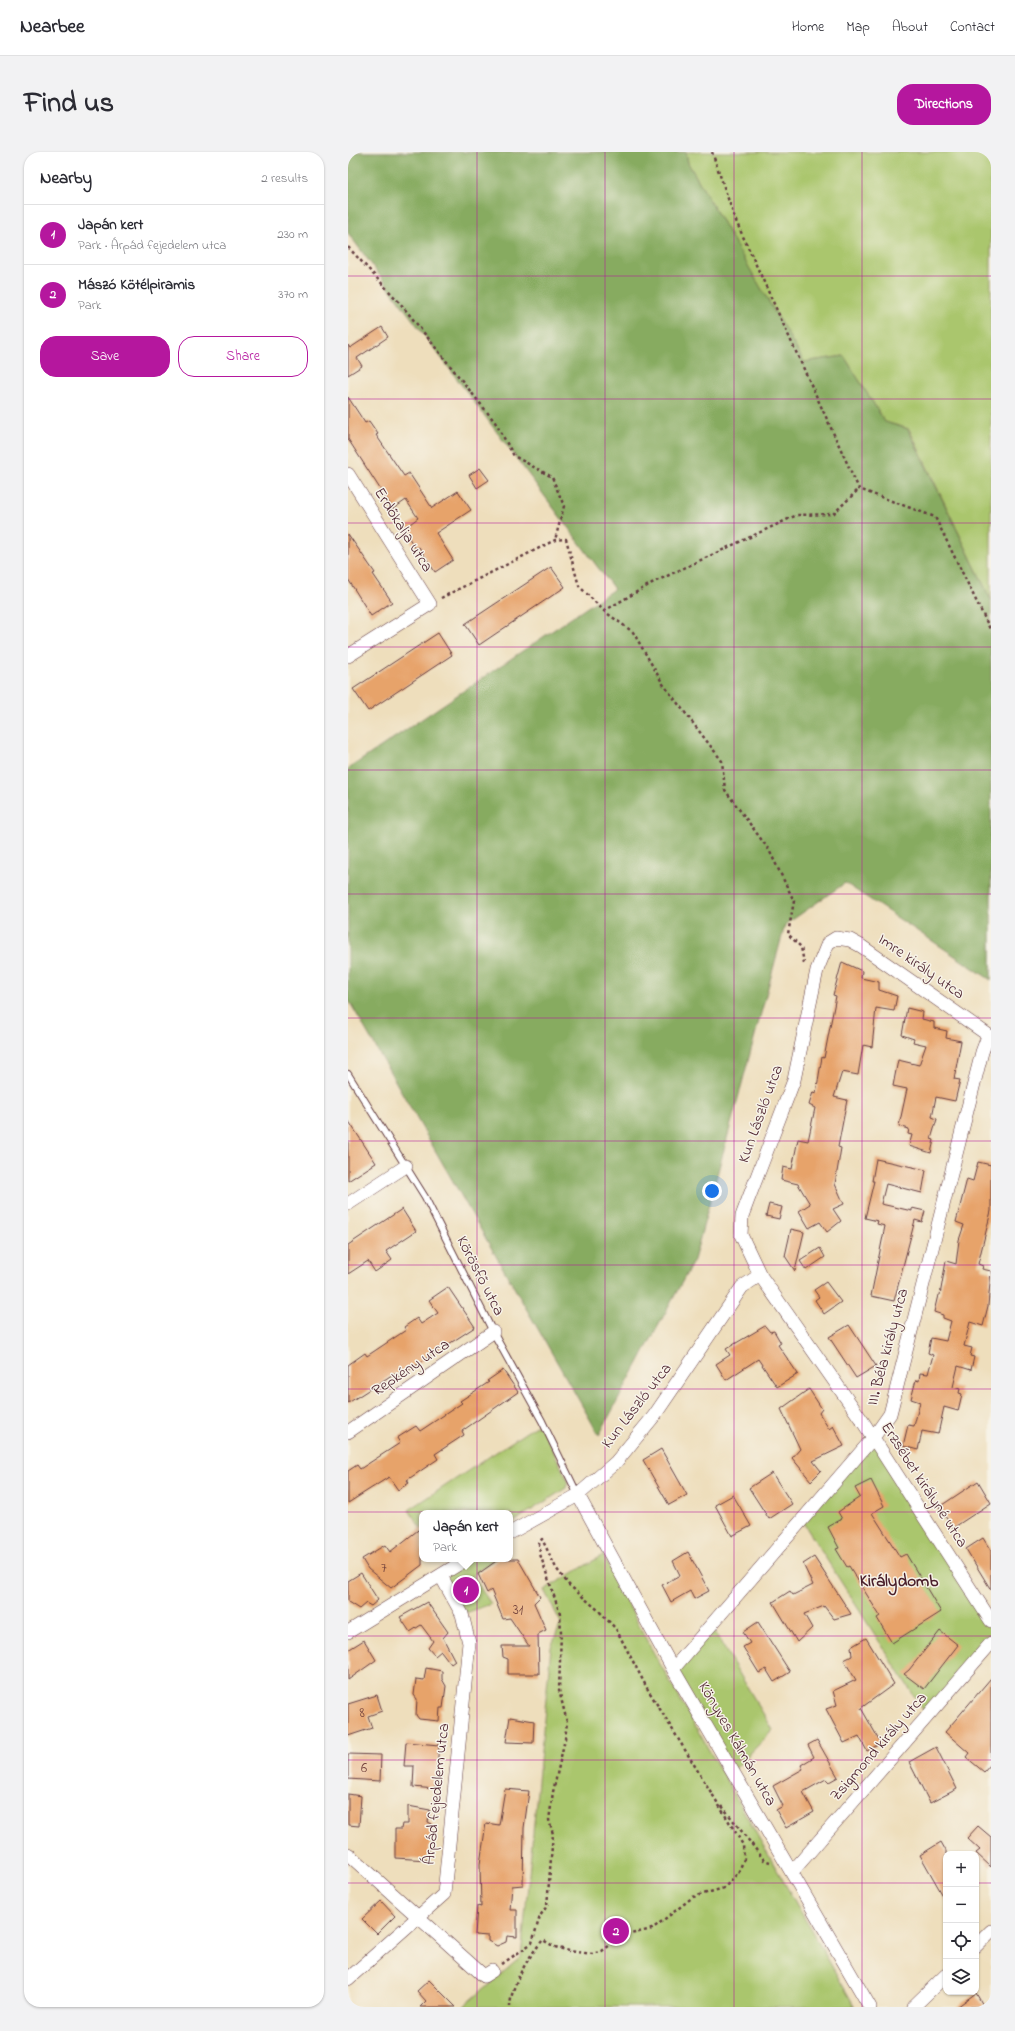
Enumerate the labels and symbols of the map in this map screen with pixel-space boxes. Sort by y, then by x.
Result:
street label: Erdőkalja utca [367,483,439,577]
street label: Imre király utca [873,928,969,1006]
street label: Kun László utca [732,1062,790,1166]
your location [702,1181,722,1201]
street label: Körösfő utca [450,1232,510,1320]
street label: III. Béla király utca [861,1286,915,1408]
street label: Repkény utca [367,1333,455,1403]
street label: Kun László utca [596,1358,678,1454]
street label: Erzsébet királyné utca [874,1417,974,1553]
house number: 7 [381,1558,387,1579]
district label: Királydomb [860,1569,938,1596]
pin: 1 [453,1575,479,1605]
house number: 31 [513,1600,524,1621]
street label: Könyves Kálmán utca [692,1677,782,1811]
street label: Zsigmond király utca [825,1687,933,1807]
house number: 8 [359,1703,365,1724]
street label: Árpád fejedelem utca [418,1722,456,1866]
house number: 6 [361,1758,367,1779]
pin: 2 [603,1916,629,1946]

